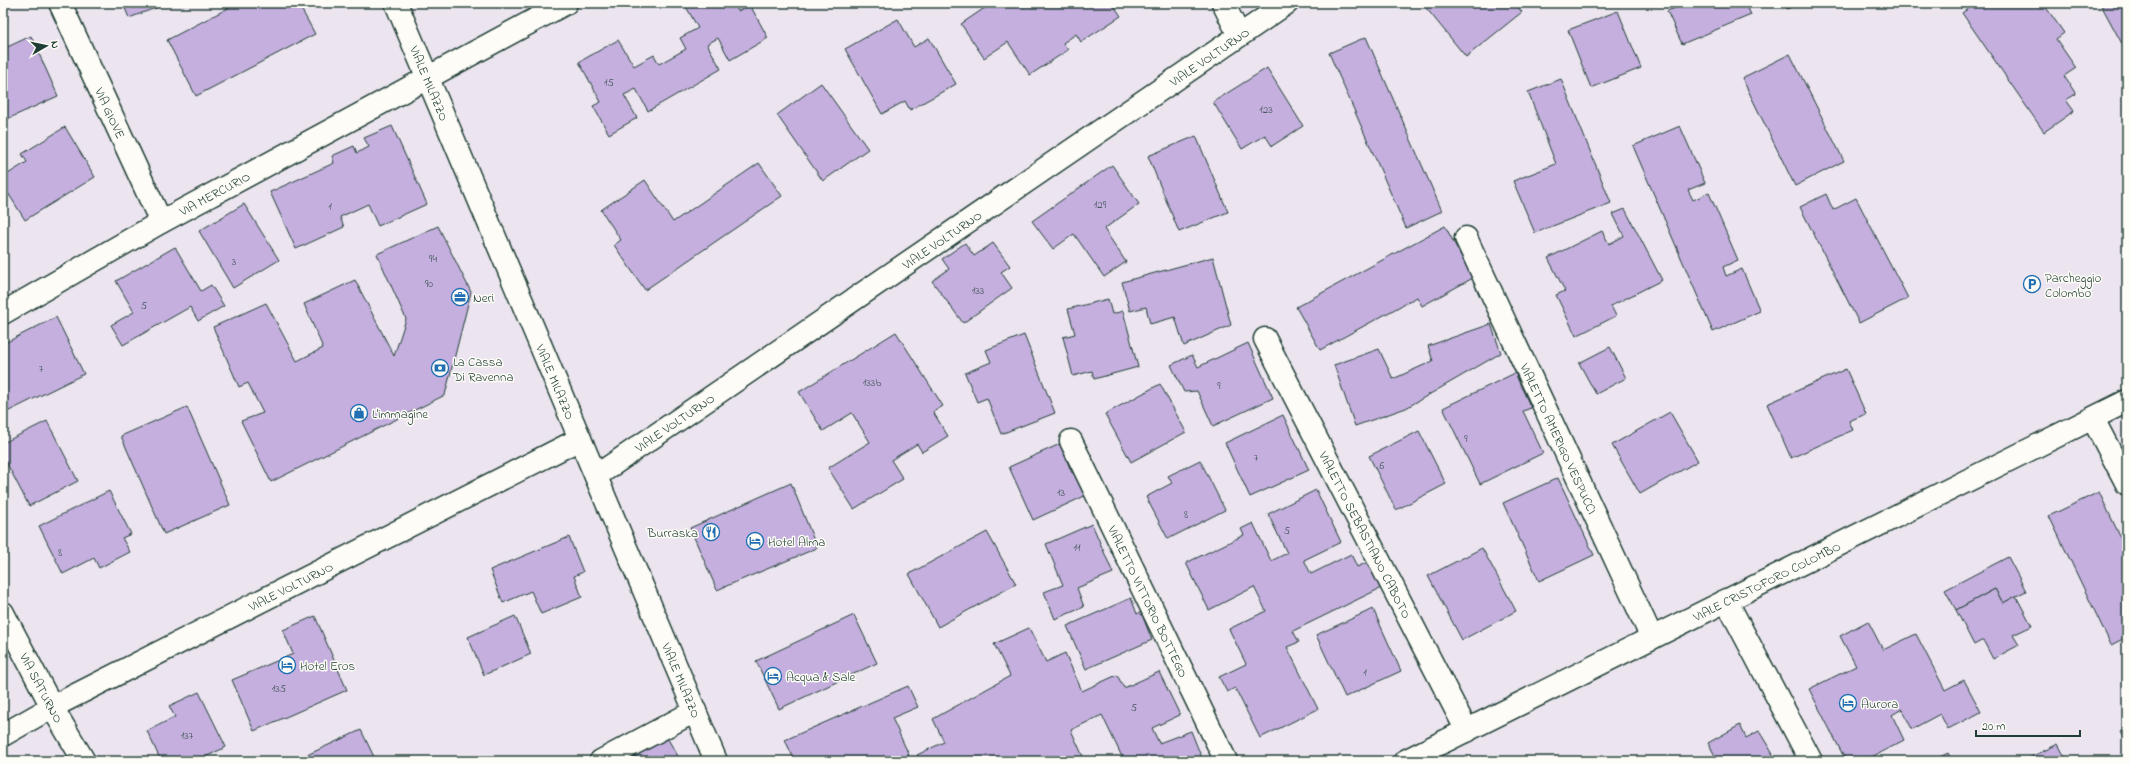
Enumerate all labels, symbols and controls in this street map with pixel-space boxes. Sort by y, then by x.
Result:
street label: VIALE VOLTURNO [1165,23,1254,92]
north arrow [26,26,66,66]
text: N [46,40,63,50]
street label: VIALE MILAZZO [404,42,453,124]
house number: 15 [604,75,614,91]
street label: VIA GIOVE [89,84,129,142]
house number: 123 [1259,102,1273,118]
street label: VIA MERCURIO [175,168,254,222]
house number: 129 [1094,197,1107,213]
house number: 1 [328,199,332,215]
street label: VIALE VOLTURNO [898,207,986,275]
house number: 94 [429,251,437,267]
house number: 3 [232,254,237,270]
place label: Parcheggio Colombo [2045,269,2102,303]
parking icon: Parcheggio Colombo [2022,274,2042,294]
house number: 90 [425,276,433,292]
house number: 133 [972,283,985,299]
office icon: Neri [450,287,470,307]
place label: Neri [473,289,494,308]
house number: 5 [141,298,147,314]
street label: VIALE MILAZZO [530,341,579,423]
place label: La Cassa Di Ravenna [452,353,513,387]
bank icon: La Cassa Di Ravenna [430,358,450,378]
street label: VIALETTO AMERIGO VESPUCCI [1514,360,1601,518]
house number: 7 [39,361,44,377]
house number: 133b [863,375,881,391]
house number: 9 [1217,378,1221,394]
street label: VIALE VOLTURNO [631,390,719,458]
shop icon: L'immagine [349,403,369,423]
place label: L'immagine [372,405,428,425]
house number: 9 [1464,431,1468,447]
street label: VIALETTO SEBASTIANO CABOTO [1313,448,1415,622]
house number: 7 [1254,450,1259,466]
house number: 6 [1380,458,1385,474]
house number: 13 [1057,485,1065,501]
house number: 8 [1184,507,1188,523]
restaurant icon: Burraska [701,522,721,542]
street label: VIALETTO VITTORIO BOTTEGO [1102,522,1192,681]
house number: 5 [1284,523,1290,539]
place label: Burraska [646,524,698,543]
hotel icon: Hotel Alma [745,531,765,551]
place label: Hotel Alma [768,533,825,552]
street label: VIALE CRISTOFORO COLOMBO [1689,537,1844,627]
house number: 11 [1074,540,1081,556]
house number: 8 [58,545,62,561]
street label: VIALE VOLTURNO [245,558,337,617]
street label: VIALE MILAZZO [656,639,705,721]
street label: VIA SATURNO [14,649,67,727]
hotel icon: Hotel Eros [277,655,297,675]
place label: Hotel Eros [300,657,356,676]
house number: 1 [1363,665,1367,681]
hotel icon: Acqua & Sale [763,666,783,686]
place label: Acqua & Sale [786,668,856,687]
house number: 135 [272,681,286,697]
hotel icon: Aurora [1838,693,1858,713]
place label: Aurora [1861,695,1898,714]
house number: 5 [1131,700,1137,716]
scale bar [1976,712,2080,738]
text: 20 m [1982,718,2005,736]
house number: 137 [181,728,194,744]

